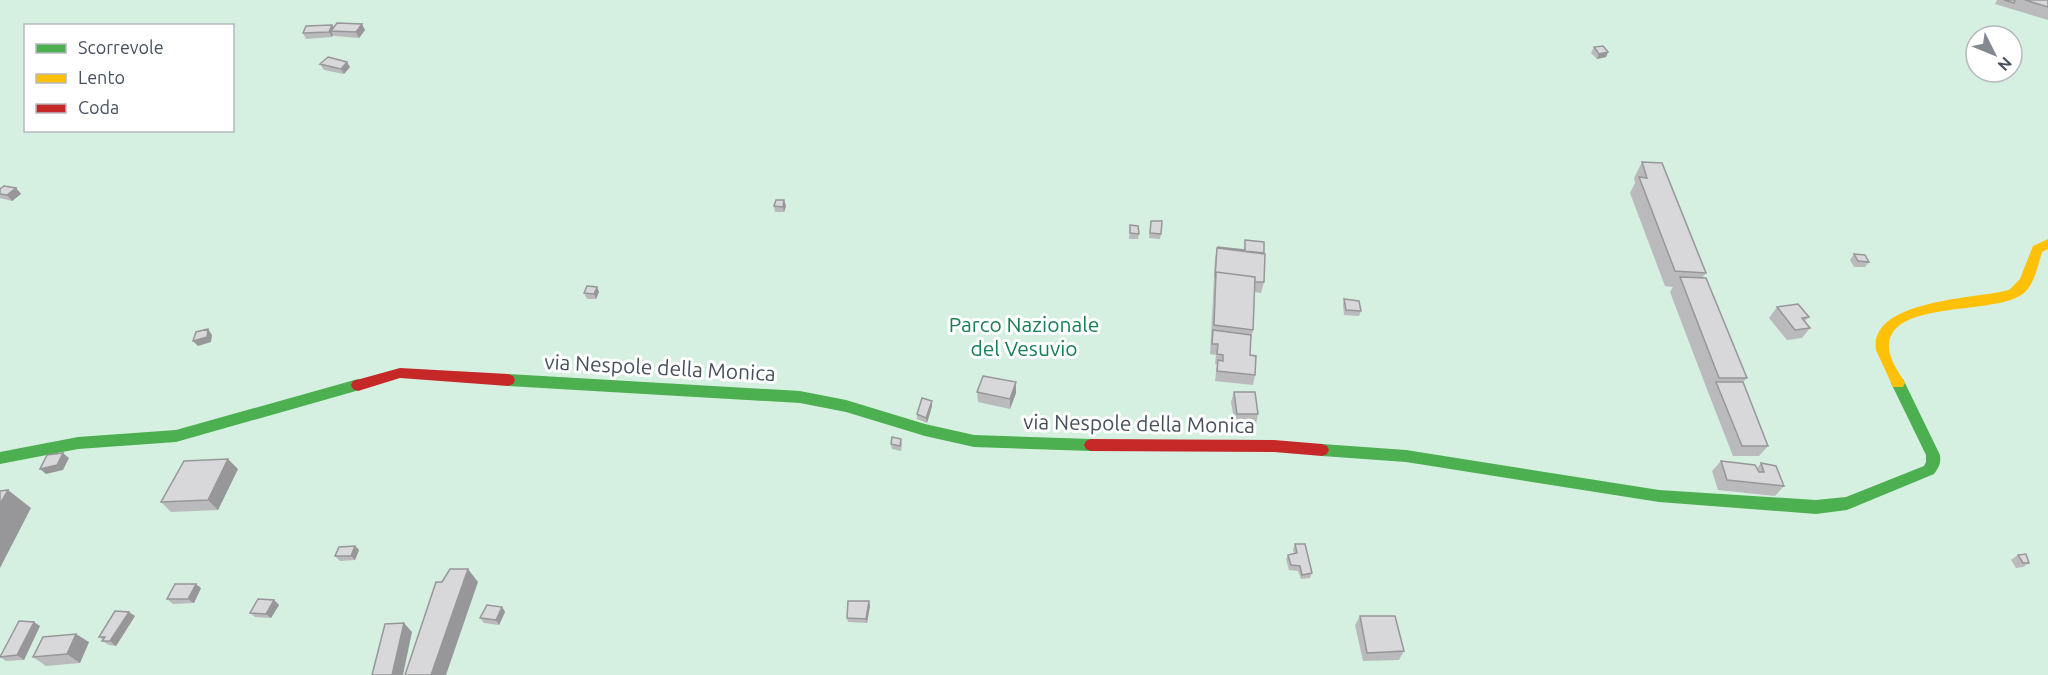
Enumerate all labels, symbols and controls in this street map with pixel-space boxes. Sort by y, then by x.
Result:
legend [24,24,234,132]
north arrow [1964,24,2024,84]
text: Scorrevole [78,37,164,57]
text: N [1994,54,2016,75]
text: Lento [78,67,125,87]
text: Coda [78,97,119,117]
park label: Parco Nazionale del Vesuvio [949,312,1099,360]
street label: via Nespole della Monica [544,349,776,385]
street label: via Nespole della Monica [1023,409,1255,437]

